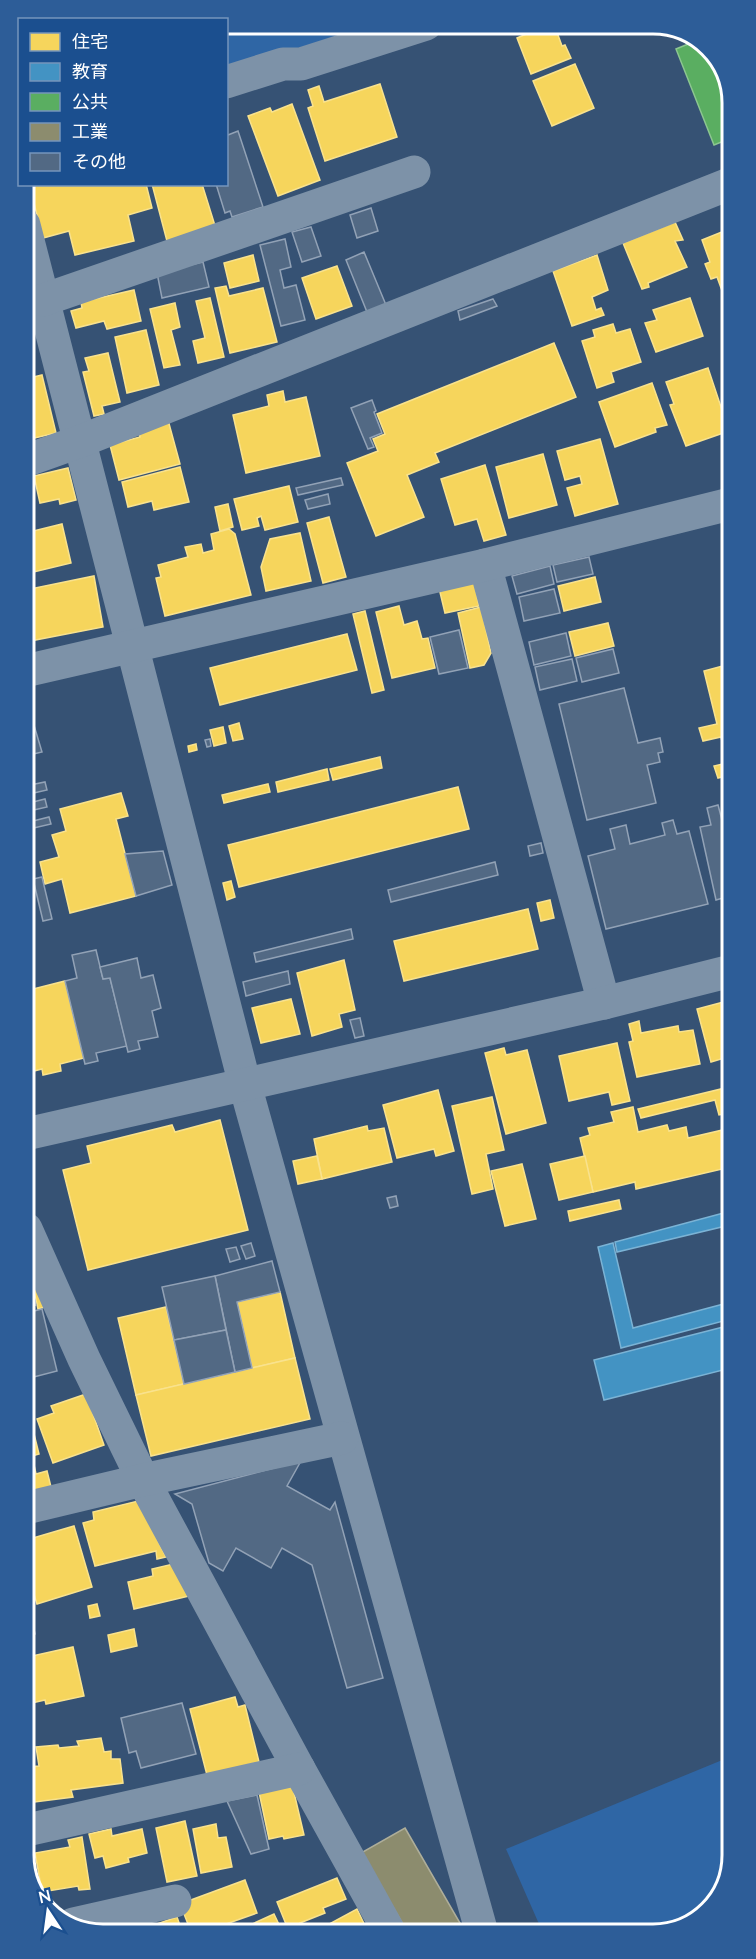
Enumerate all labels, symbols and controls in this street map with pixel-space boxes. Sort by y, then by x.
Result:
legend [18,18,228,186]
text: 住宅 [72,30,108,52]
text: 教育 [72,60,108,82]
text: 公共 [72,90,108,112]
text: 工業 [72,120,108,142]
text: その他 [72,150,126,172]
north arrow [18,1881,78,1941]
text: N [36,1885,53,1907]

